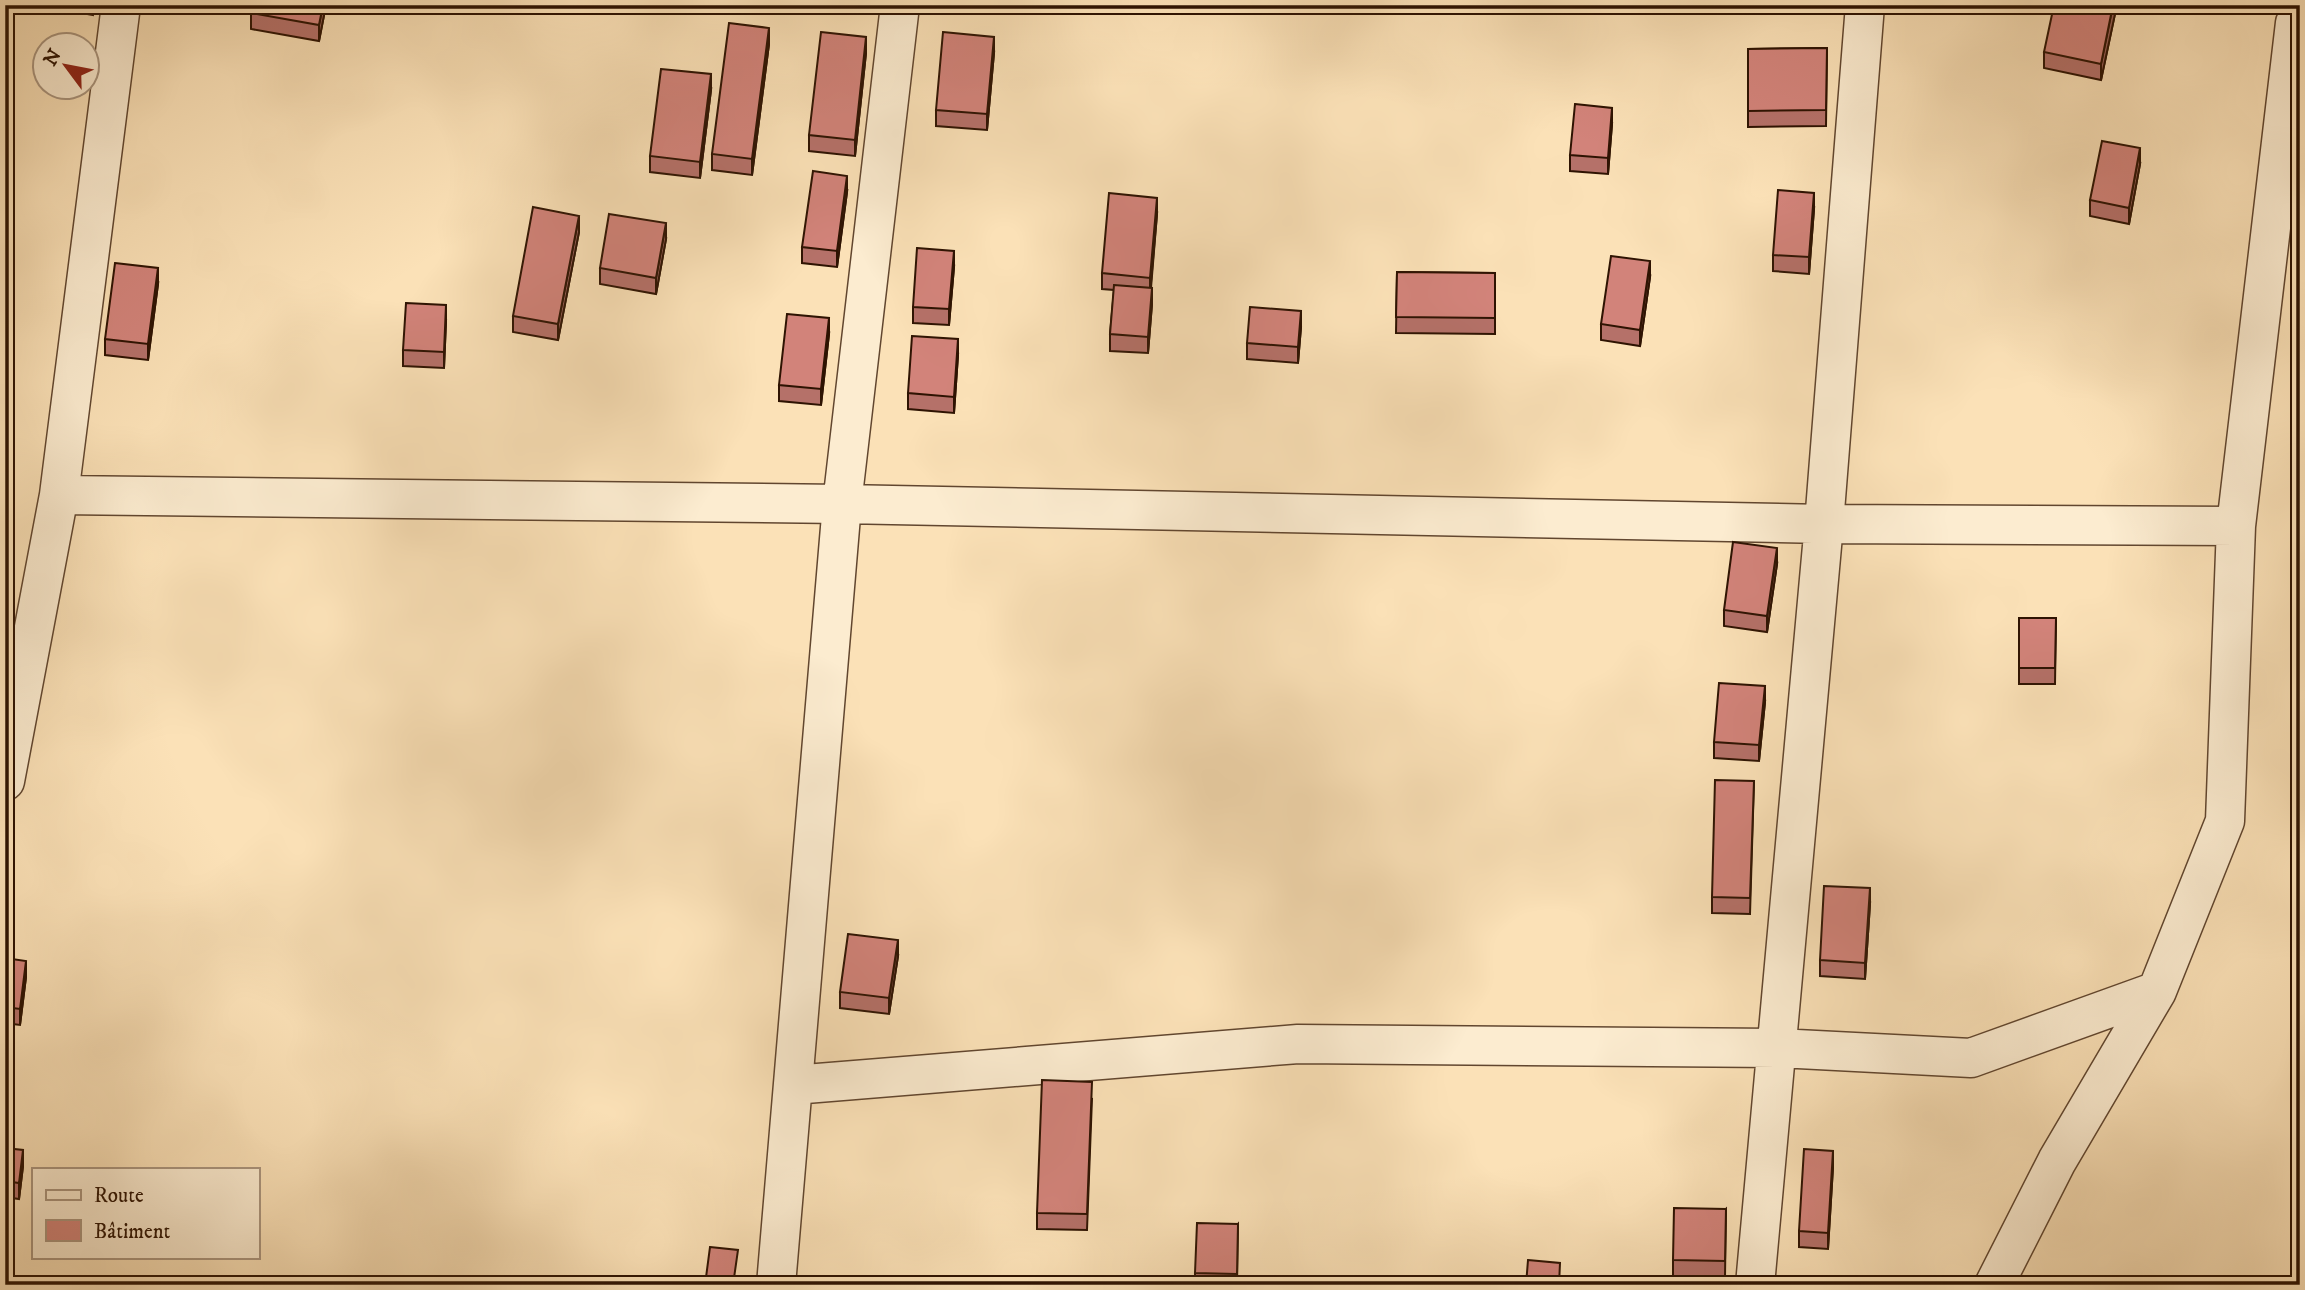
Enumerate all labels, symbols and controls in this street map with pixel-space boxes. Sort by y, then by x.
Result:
north arrow [32,32,102,102]
text: N [39,45,67,70]
legend [32,1168,259,1258]
text: Route [94,1183,144,1209]
text: Bâtiment [94,1219,171,1245]

